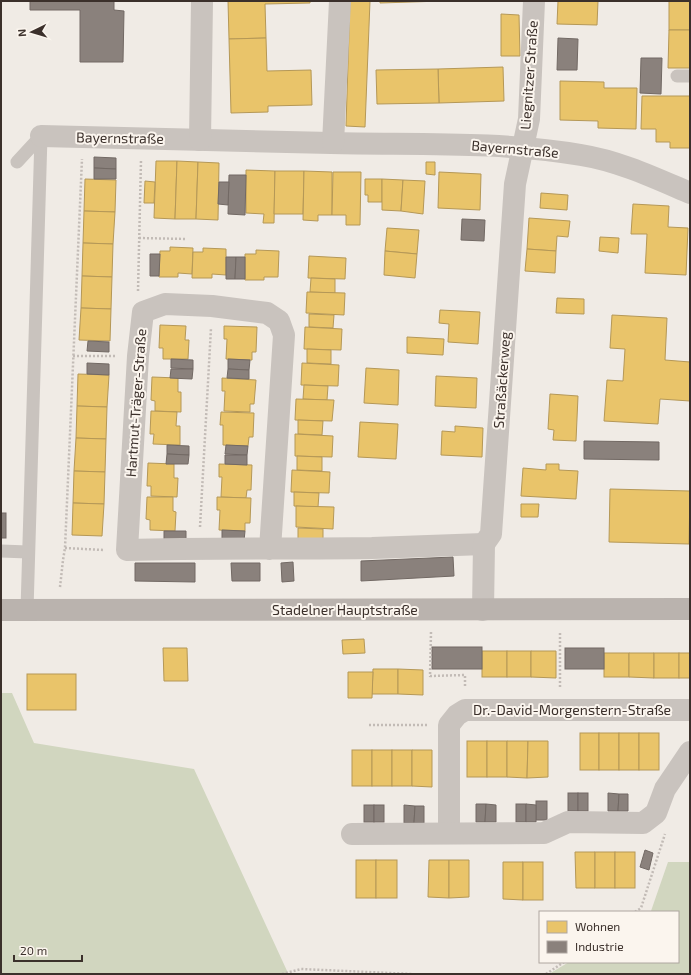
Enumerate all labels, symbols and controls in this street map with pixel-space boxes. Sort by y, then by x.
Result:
north arrow [12,12,52,52]
street label: Liegnitzer Straße [516,20,541,130]
text: N [15,28,28,37]
street label: Bayernstraße [76,128,164,147]
street label: Bayernstraße [471,136,559,161]
street label: Hartmut-Träger-Straße [122,328,149,478]
street label: Straßäckerweg [490,331,513,429]
street label: Stadelner Hauptstraße [272,601,418,618]
street label: Dr.-David-Morgenstern-Straße [473,701,671,718]
legend [539,911,679,963]
text: Wohnen [575,919,620,933]
scale bar [14,937,82,963]
text: Industrie [575,939,624,953]
text: 20 m [20,943,47,957]

